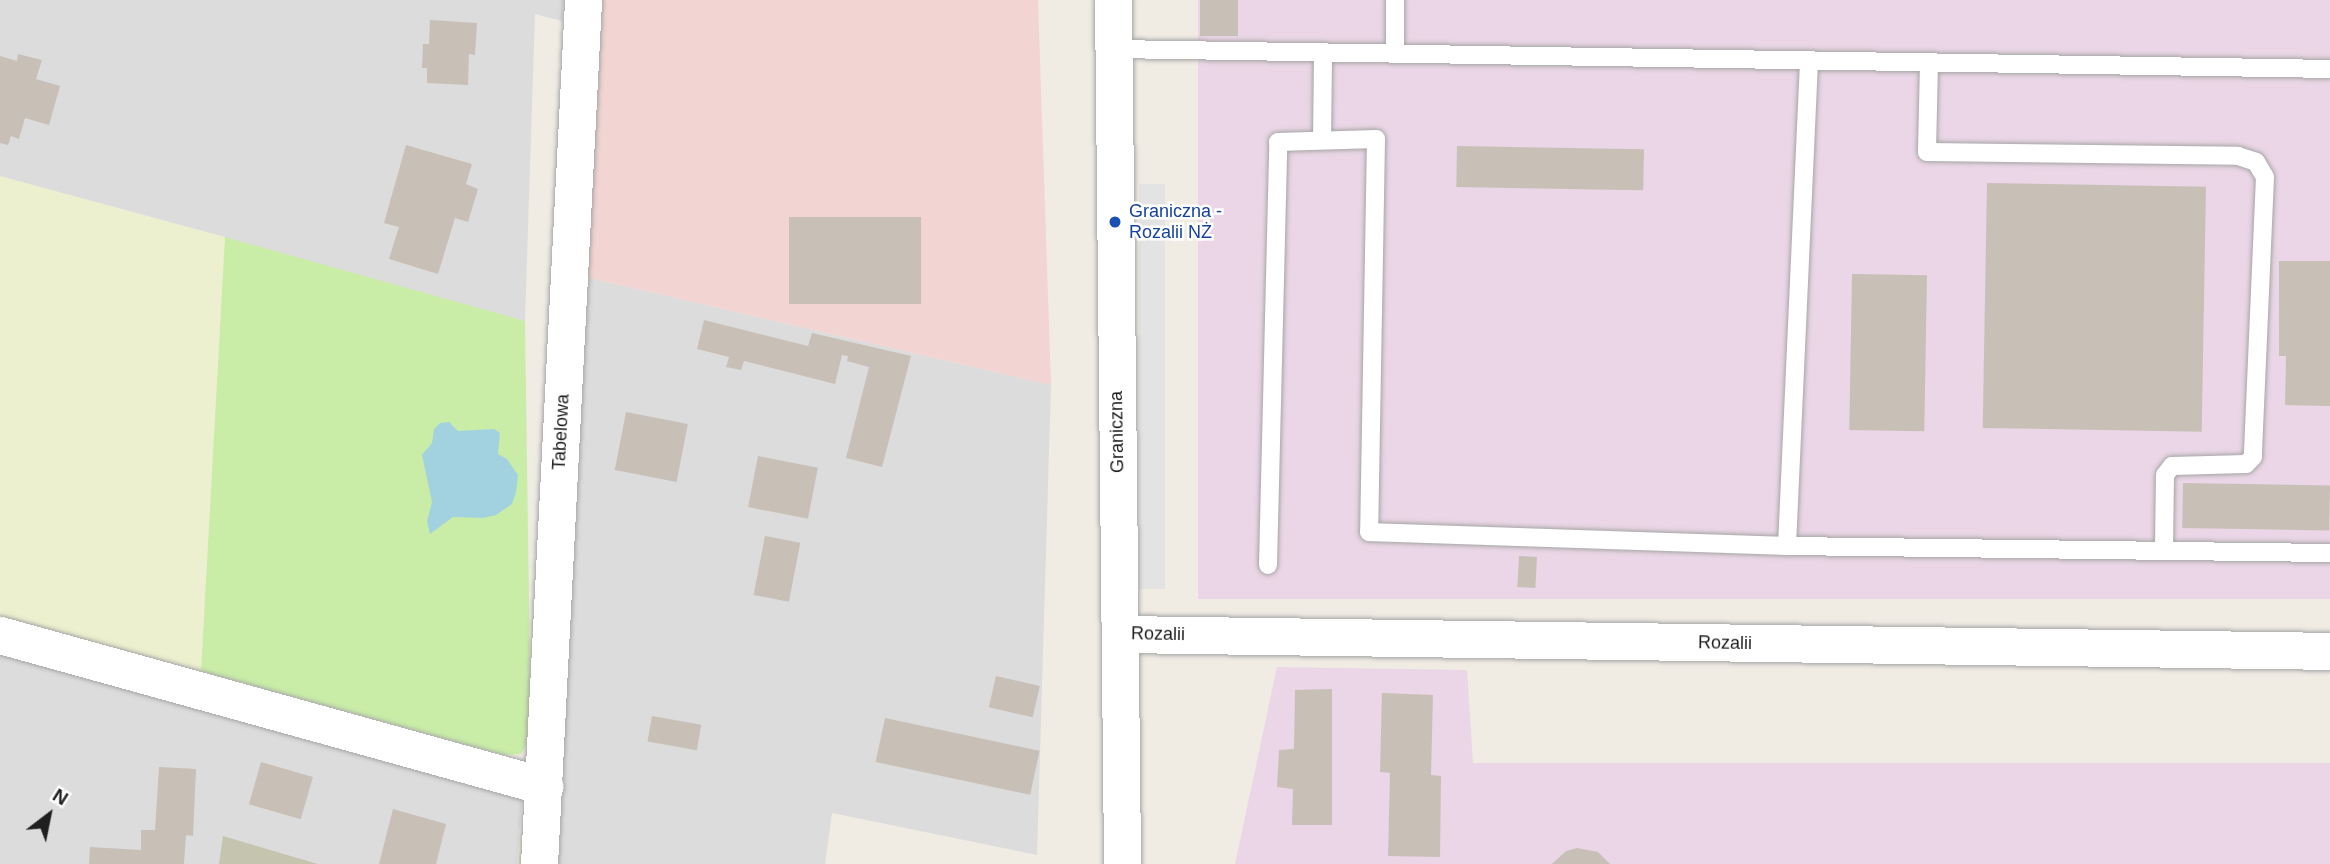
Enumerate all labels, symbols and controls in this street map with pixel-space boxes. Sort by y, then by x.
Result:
place label: Graniczna - Rozalii NŻ [1129,201,1222,244]
marker: Graniczna - Rozalii NŻ [1107,214,1123,230]
street label: Graniczna [1105,391,1129,473]
street label: Tabelowa [548,393,574,471]
street label: Rozalii [1131,623,1185,645]
street label: Rozalii [1698,632,1752,654]
north arrow [14,780,84,850]
text: N [49,784,72,809]

